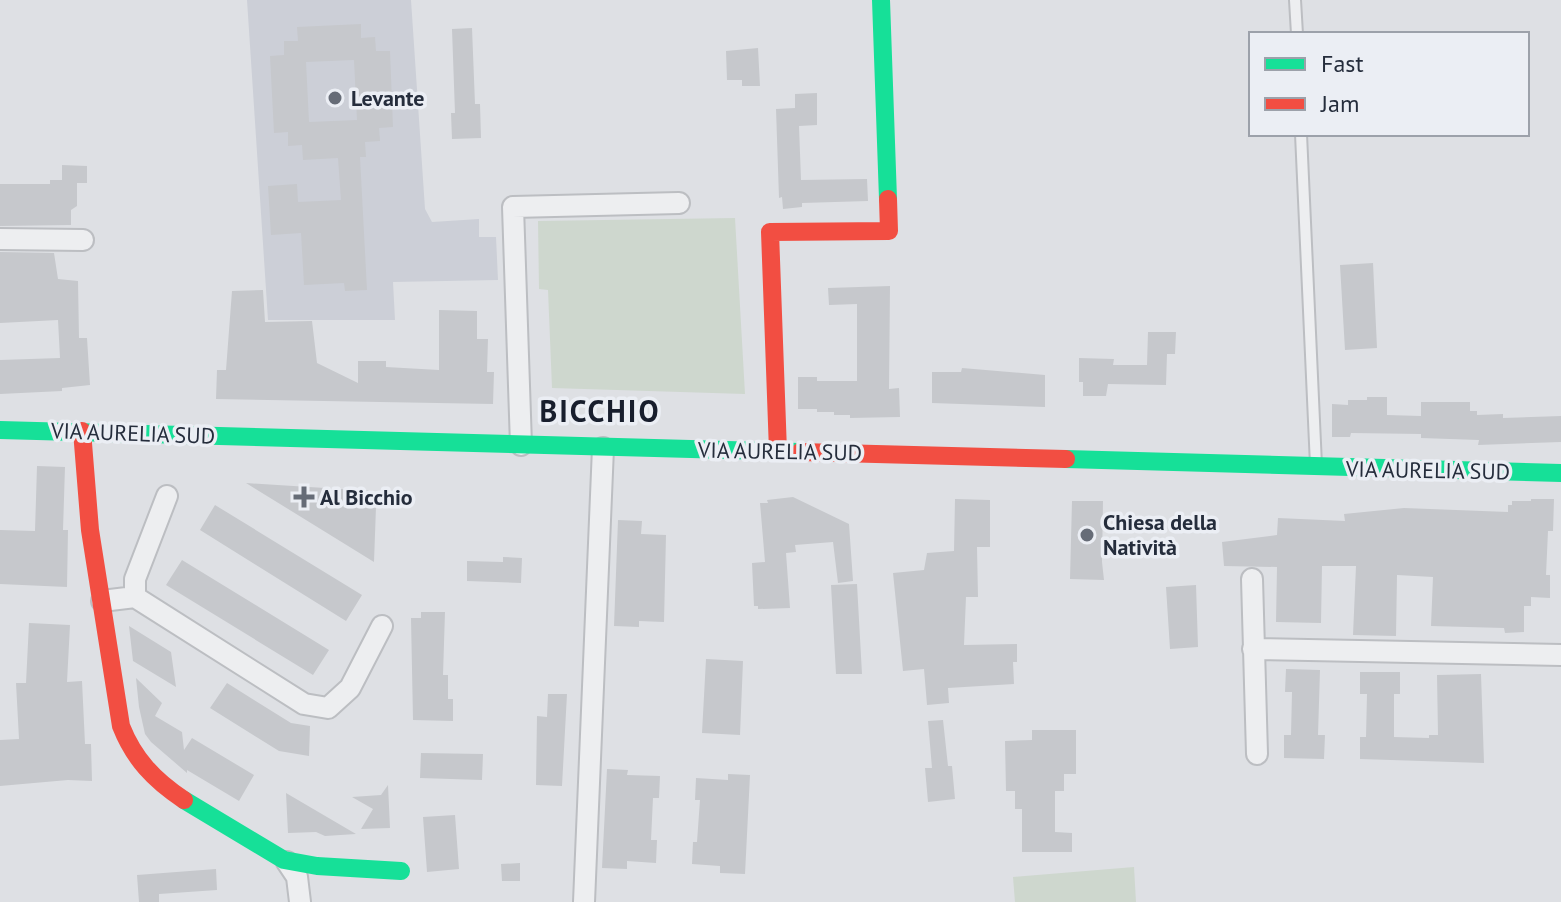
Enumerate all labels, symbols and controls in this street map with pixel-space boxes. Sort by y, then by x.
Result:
legend [1249,32,1529,136]
text: Fast [1321,48,1364,79]
place label: Levante [351,84,425,112]
text: Jam [1320,88,1359,119]
marker: Levante [326,89,344,107]
district label: BICCHIO [539,391,661,430]
street label: VIA AURELIA SUD [49,416,216,450]
street label: VIA AURELIA SUD [697,436,862,466]
street label: VIA AURELIA SUD [1345,455,1510,485]
place label: Al Bicchio [320,483,413,511]
marker: Al Bicchio [295,488,313,506]
place label: Chiesa della Natività [1103,508,1217,561]
marker: Chiesa della Natività [1078,526,1096,544]

